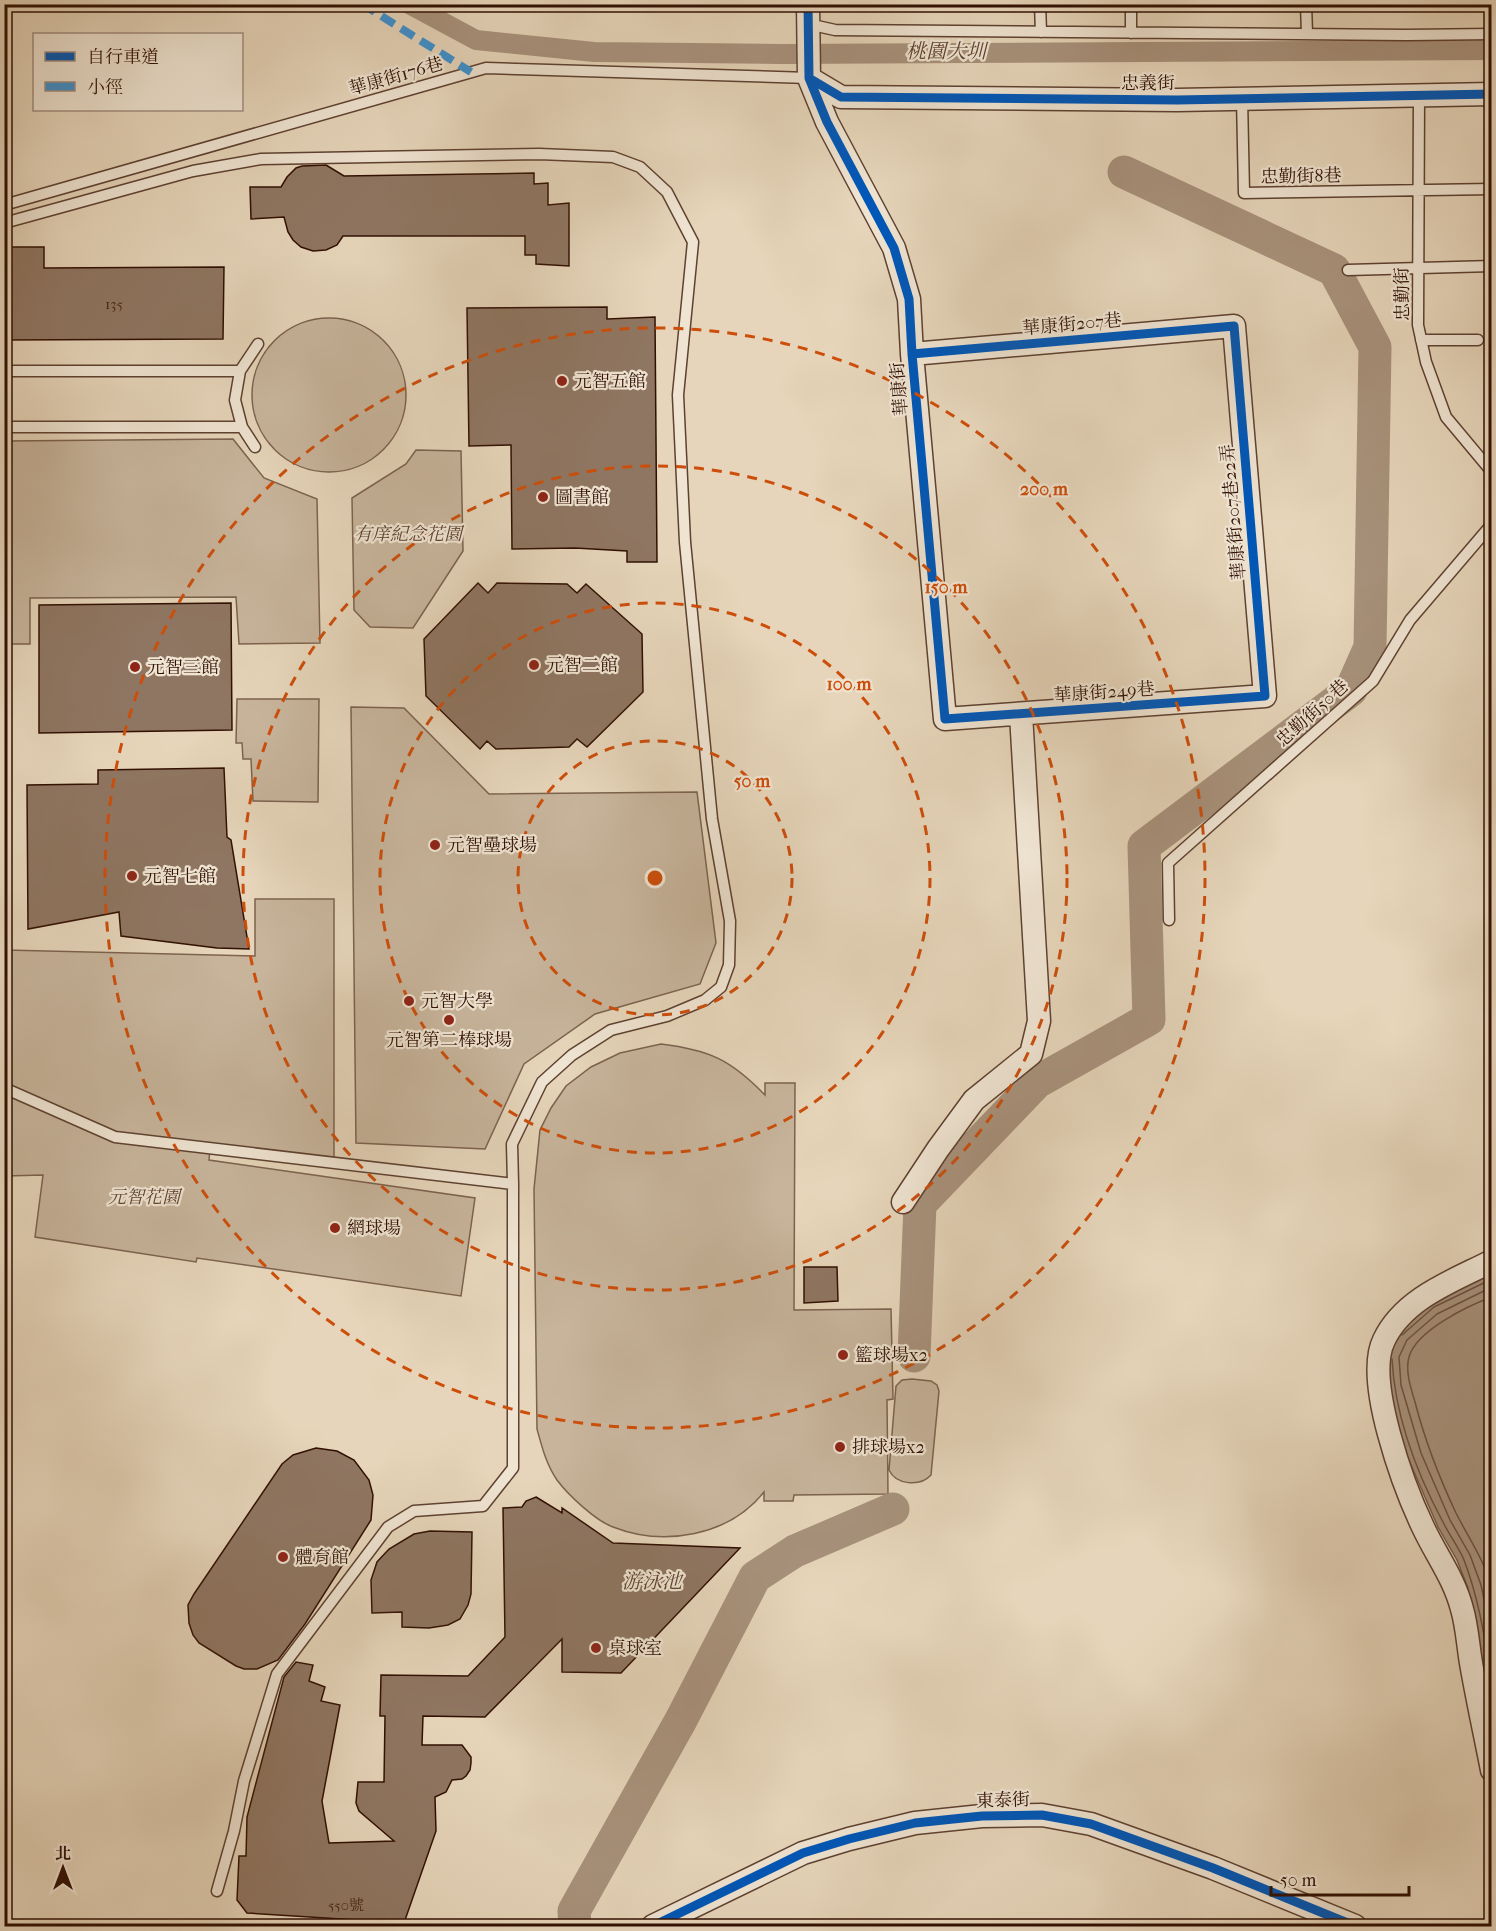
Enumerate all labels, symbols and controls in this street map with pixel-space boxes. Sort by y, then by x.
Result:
legend [33,33,243,111]
water label: 桃園大圳 [906,40,989,63]
text: 自行車道 [87,47,159,68]
street label: 華康街176巷 [347,53,446,100]
street label: 忠義街 [1121,73,1175,94]
text: 小徑 [87,77,123,98]
street label: 忠勤街8巷 [1260,165,1342,188]
street label: 忠勤街 [1392,267,1413,321]
house number: 135 [105,295,123,313]
street label: 華康街207巷 [1021,310,1123,339]
street label: 華康街 [887,361,912,417]
place label: 元智五館 [574,371,646,392]
marker: 元智五館 [555,374,569,388]
street label: 華康街207巷22弄 [1217,443,1250,581]
text: 200 m [1020,479,1069,500]
place label: 圖書館 [555,487,609,508]
marker: 圖書館 [536,490,550,504]
park label: 有庠紀念花園 [354,524,465,545]
text: 150 m [925,577,968,598]
place label: 元智二館 [546,655,618,676]
place label: 元智三館 [147,657,219,678]
marker: 元智二館 [527,658,541,672]
marker: 元智三館 [128,660,142,674]
text: 100 m [826,674,873,695]
street label: 忠勤街50巷 [1272,676,1353,751]
street label: 華康街249巷 [1053,678,1155,707]
text: 50 m [734,771,771,792]
place label: 元智壘球場 [447,835,537,856]
marker: 元智壘球場 [428,838,442,852]
place label: 元智七館 [144,866,216,887]
centre of rings [645,868,665,888]
marker: 元智七館 [125,869,139,883]
place label: 元智大學 [421,991,493,1012]
marker: 元智大學 [402,994,416,1008]
marker: 元智第二棒球場 [442,1013,456,1027]
place label: 元智第二棒球場 [386,1030,512,1051]
park label: 元智花園 [108,1187,183,1208]
place label: 網球場 [347,1218,401,1239]
marker: 網球場 [328,1221,342,1235]
place label: 籃球場x2 [855,1345,928,1366]
marker: 籃球場x2 [836,1348,850,1362]
place label: 排球場x2 [852,1437,925,1458]
marker: 排球場x2 [833,1440,847,1454]
place label: 體育館 [295,1547,349,1568]
marker: 體育館 [276,1550,290,1564]
water label: 游泳池 [622,1570,684,1593]
place label: 桌球室 [608,1638,662,1659]
marker: 桌球室 [589,1641,603,1655]
street label: 東泰街 [976,1789,1030,1812]
north arrow [33,1838,93,1898]
text: 北 [55,1844,71,1863]
scale bar [1271,1859,1409,1897]
text: 50 m [1280,1870,1317,1891]
house number: 550號 [328,1896,364,1914]

